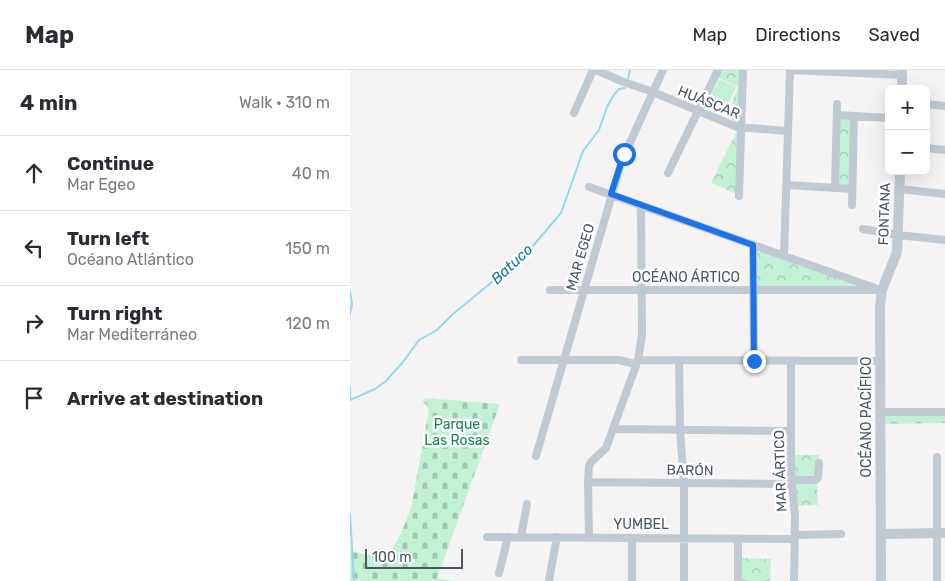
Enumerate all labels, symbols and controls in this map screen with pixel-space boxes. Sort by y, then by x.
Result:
text: Map [25,21,74,49]
text: Map [692,24,727,46]
text: Directions [755,24,841,46]
text: Saved [869,24,920,46]
street label: HUÁSCAR [675,81,743,123]
map controls [885,85,930,175]
button: + [885,85,930,130]
text: 4 min [20,90,78,115]
text: Walk · 310 m [239,93,330,112]
button: − [885,130,930,175]
route start [613,143,636,166]
text: Continue [67,152,154,175]
icon: ahead [20,159,48,187]
text: 40 m [292,164,330,183]
text: Mar Egeo [67,175,135,194]
street label: FONTANA [875,182,894,246]
street label: MAR EGEO [563,222,598,293]
text: Turn left [67,227,149,250]
icon: left [20,234,48,262]
text: 150 m [285,239,330,258]
water label: Batuco [487,240,537,288]
text: Océano Atlántico [67,250,194,269]
street label: OCÉANO ÁRTICO [632,268,740,286]
text: Turn right [67,302,162,325]
icon: right [20,309,48,337]
text: 120 m [285,314,330,333]
text: Mar Mediterráneo [67,325,197,344]
route end [743,350,766,373]
street label: OCÉANO PACÍFICO [857,357,875,477]
icon: arrive [20,384,48,412]
text: Arrive at destination [67,387,263,410]
park label: Parque Las Rosas [424,416,490,449]
street label: MAR ÁRTICO [770,430,790,512]
street label: BARÓN [666,461,714,479]
street label: YUMBEL [613,516,669,533]
scale bar [365,546,462,569]
text: 100 m [372,549,412,566]

